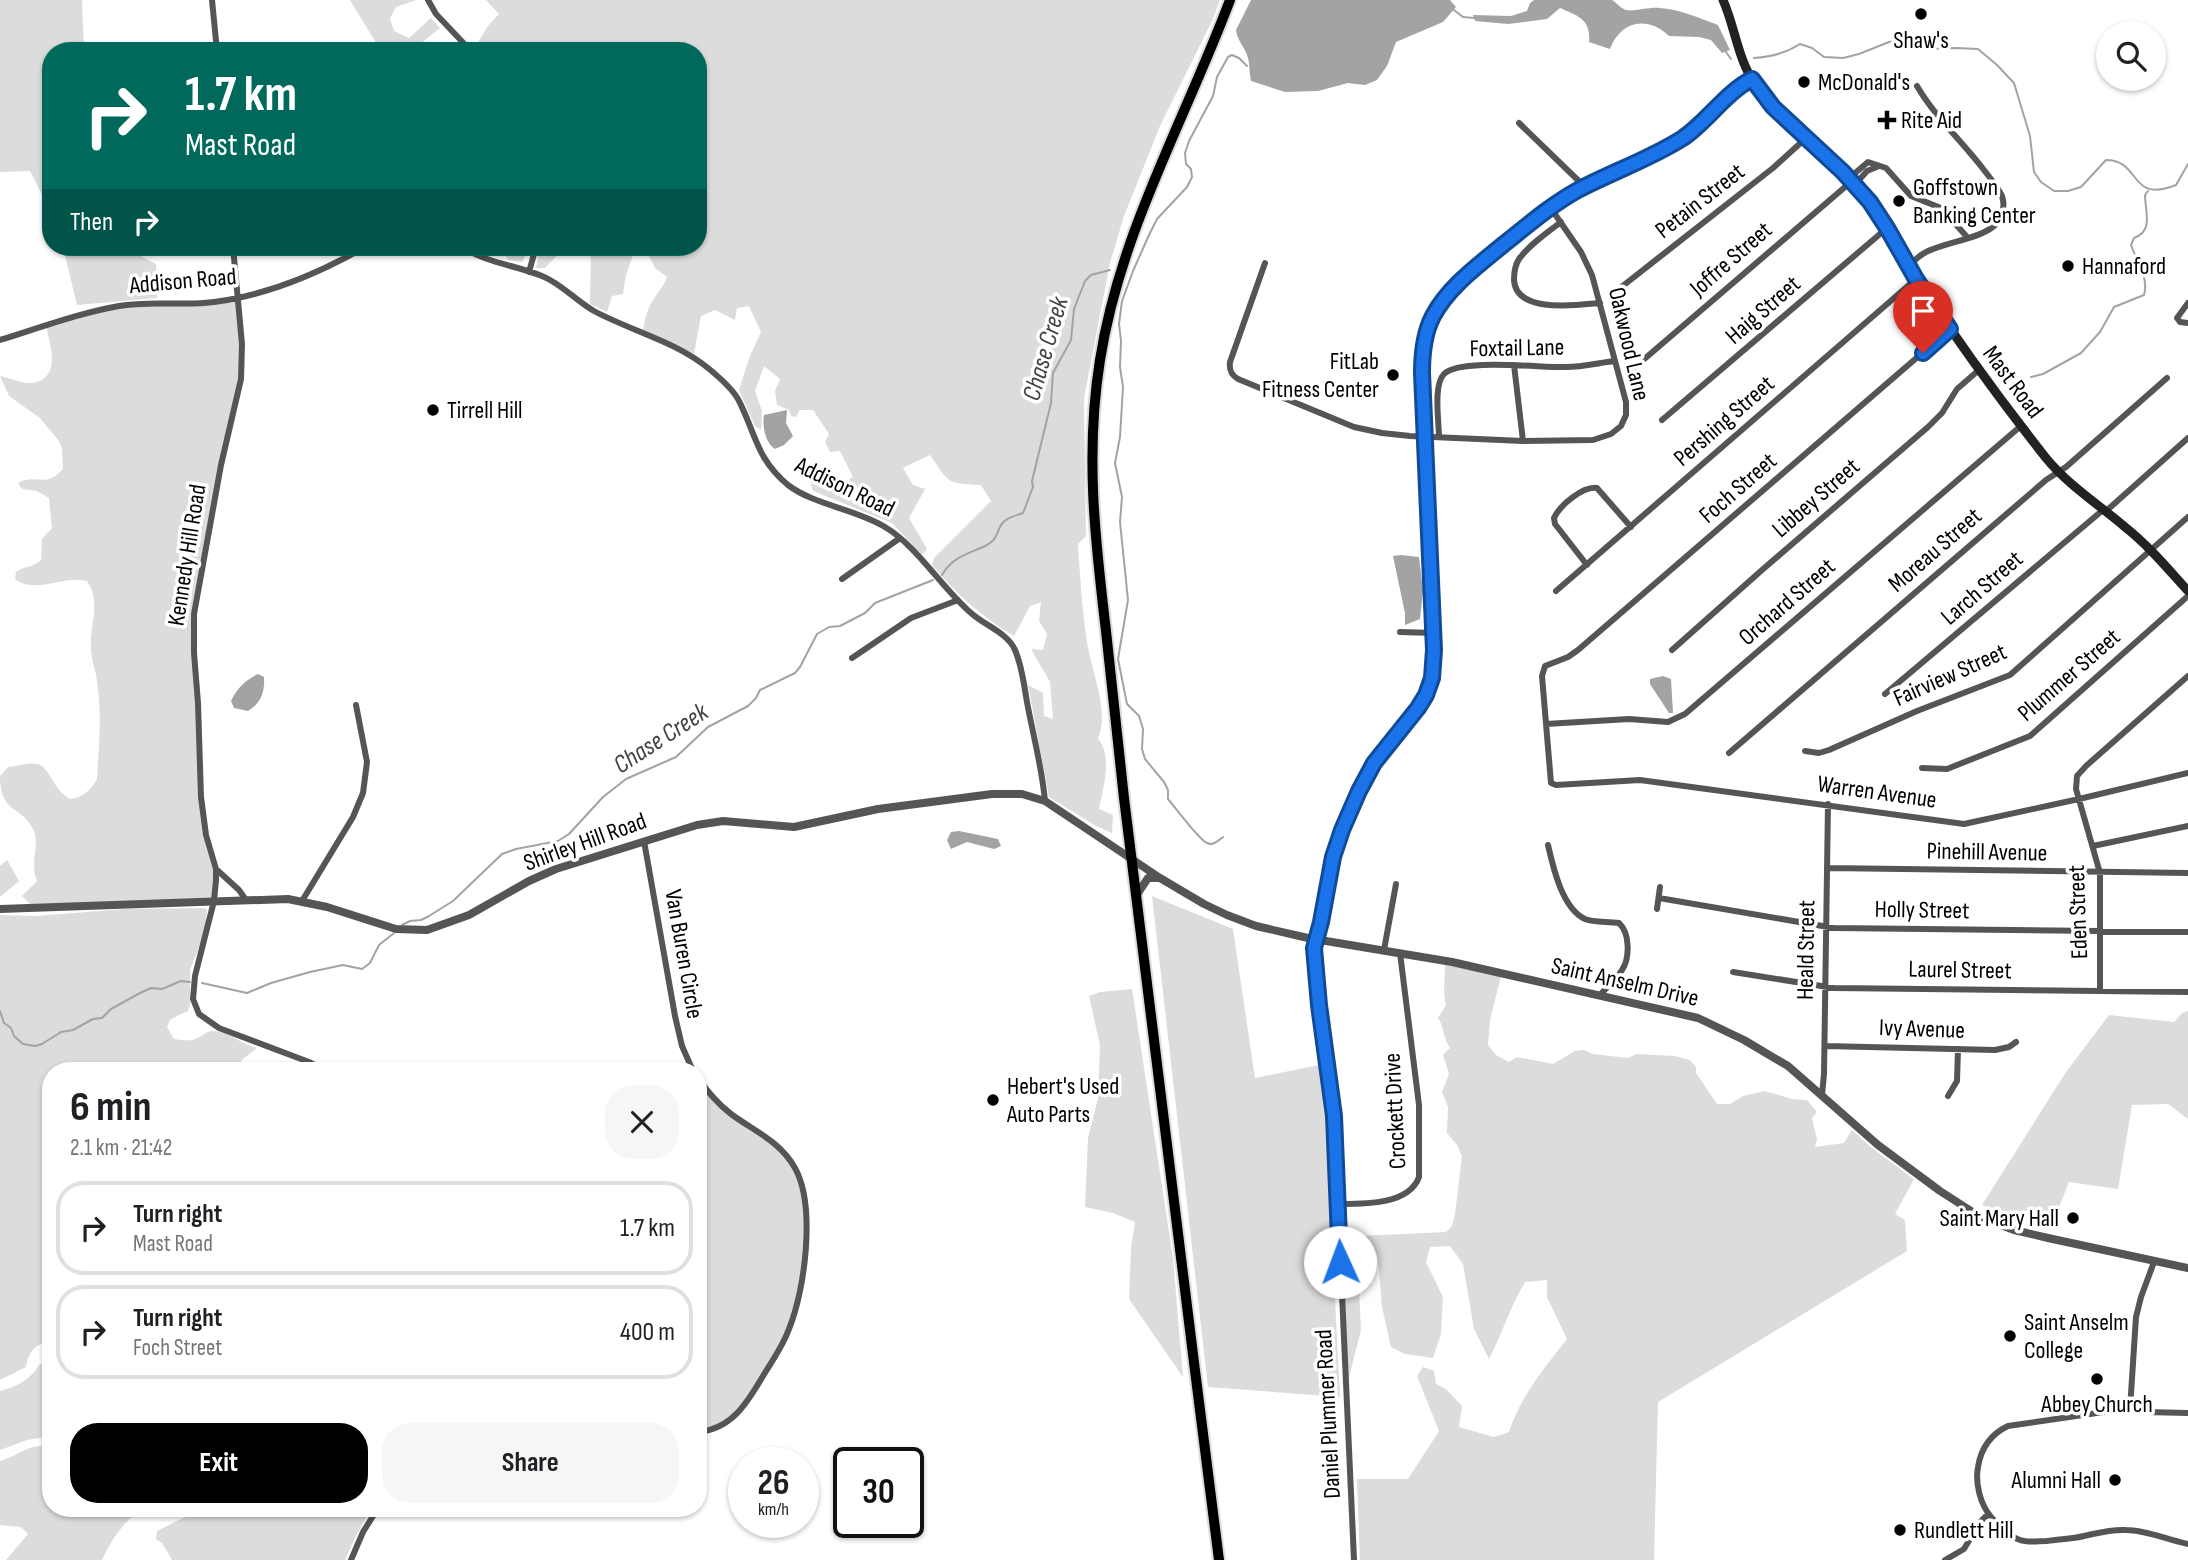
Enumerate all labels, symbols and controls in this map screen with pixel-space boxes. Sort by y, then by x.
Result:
marker: Shaw's [1913,6,1929,22]
map controls [2096,21,2166,91]
button: search [2096,21,2166,91]
place label: Shaw's [1893,26,1949,55]
text: 1.7 km [185,66,297,125]
place label: McDonald's [1818,68,1910,97]
icon: right [70,70,161,161]
marker: McDonald's [1796,74,1812,90]
place label: Rite Aid [1901,106,1962,135]
marker: Rite Aid [1879,112,1895,128]
text: Mast Road [185,126,296,165]
street label: Petain Street [1650,157,1750,245]
place label: Goffstown Banking Center [1913,173,2036,230]
marker: Goffstown Banking Center [1891,193,1907,209]
icon: right [127,203,165,241]
text: Then [70,207,113,238]
street label: Joffre Street [1683,216,1778,303]
place label: Hannaford [2082,252,2166,281]
marker: Hannaford [2060,258,2076,274]
street label: Addison Road [127,262,238,300]
street label: Haig Street [1720,270,1806,350]
pin [1893,281,1953,353]
street label: Oakwood Lane [1602,285,1656,403]
water label: Chase Creek [1016,292,1076,404]
icon: arrive [1904,292,1942,330]
street label: Foxtail Lane [1469,333,1565,363]
street label: Mast Road [1976,340,2050,424]
place label: FitLab Fitness Center [1262,347,1379,404]
marker: FitLab Fitness Center [1385,367,1401,383]
street label: Pershing Street [1668,369,1780,473]
place label: Tirrell Hill [447,396,523,425]
marker: Tirrell Hill [425,402,441,418]
street label: Foch Street [1693,447,1783,529]
street label: Addison Road [790,450,899,524]
street label: Libbey Street [1766,452,1866,544]
street label: Kennedy Hill Road [162,482,212,628]
street label: Moreau Street [1882,502,1988,598]
street label: Larch Street [1935,545,2029,631]
street label: Orchard Street [1733,552,1841,652]
street label: Plummer Street [2012,623,2126,727]
street label: Fairview Street [1889,637,2011,713]
water label: Chase Creek [608,696,715,781]
street label: Warren Avenue [1816,769,1938,815]
street label: Shirley Hill Road [520,806,650,878]
street label: Pinehill Avenue [1926,836,2048,868]
street label: Eden Street [2062,864,2094,960]
street label: Van Buren Circle [658,887,710,1021]
street label: Holly Street [1874,895,1970,925]
street label: Heald Street [1791,900,1821,1000]
street label: Saint Anselm Drive [1548,951,1702,1013]
street label: Laurel Street [1908,955,2012,985]
street label: Ivy Avenue [1879,1013,1965,1045]
street label: Crockett Drive [1377,1052,1413,1170]
place label: Hebert's Used Auto Parts [1006,1072,1119,1129]
text: 6 min [70,1082,151,1133]
button: close [605,1085,679,1159]
marker: Hebert's Used Auto Parts [985,1092,1001,1108]
text: 2.1 km · 21:42 [70,1134,172,1162]
text: Turn right [133,1199,222,1230]
place label: Saint Mary Hall [1939,1204,2059,1233]
icon: right [74,1209,112,1247]
marker: Saint Mary Hall [2065,1210,2081,1226]
text: 1.7 km [620,1213,675,1244]
position arrow [1303,1225,1377,1299]
text: Mast Road [133,1230,213,1258]
text: Turn right [133,1303,222,1334]
place label: Saint Anselm College [2024,1308,2129,1365]
icon: right [74,1313,112,1351]
text: 400 m [620,1317,675,1348]
marker: Saint Anselm College [2002,1328,2018,1344]
street label: Daniel Plummer Road [1309,1329,1347,1499]
text: Foch Street [133,1334,222,1362]
marker: Abbey Church [2089,1371,2105,1387]
place label: Abbey Church [2040,1390,2153,1419]
button: Exit [70,1423,368,1503]
button: Share [382,1423,679,1503]
speed limit sign: 30 [833,1447,924,1538]
text: 26 [758,1462,789,1505]
place label: Alumni Hall [2011,1466,2101,1495]
marker: Alumni Hall [2107,1472,2123,1488]
text: km/h [758,1499,789,1520]
place label: Rundlett Hill [1914,1516,2013,1545]
marker: Rundlett Hill [1892,1522,1908,1538]

